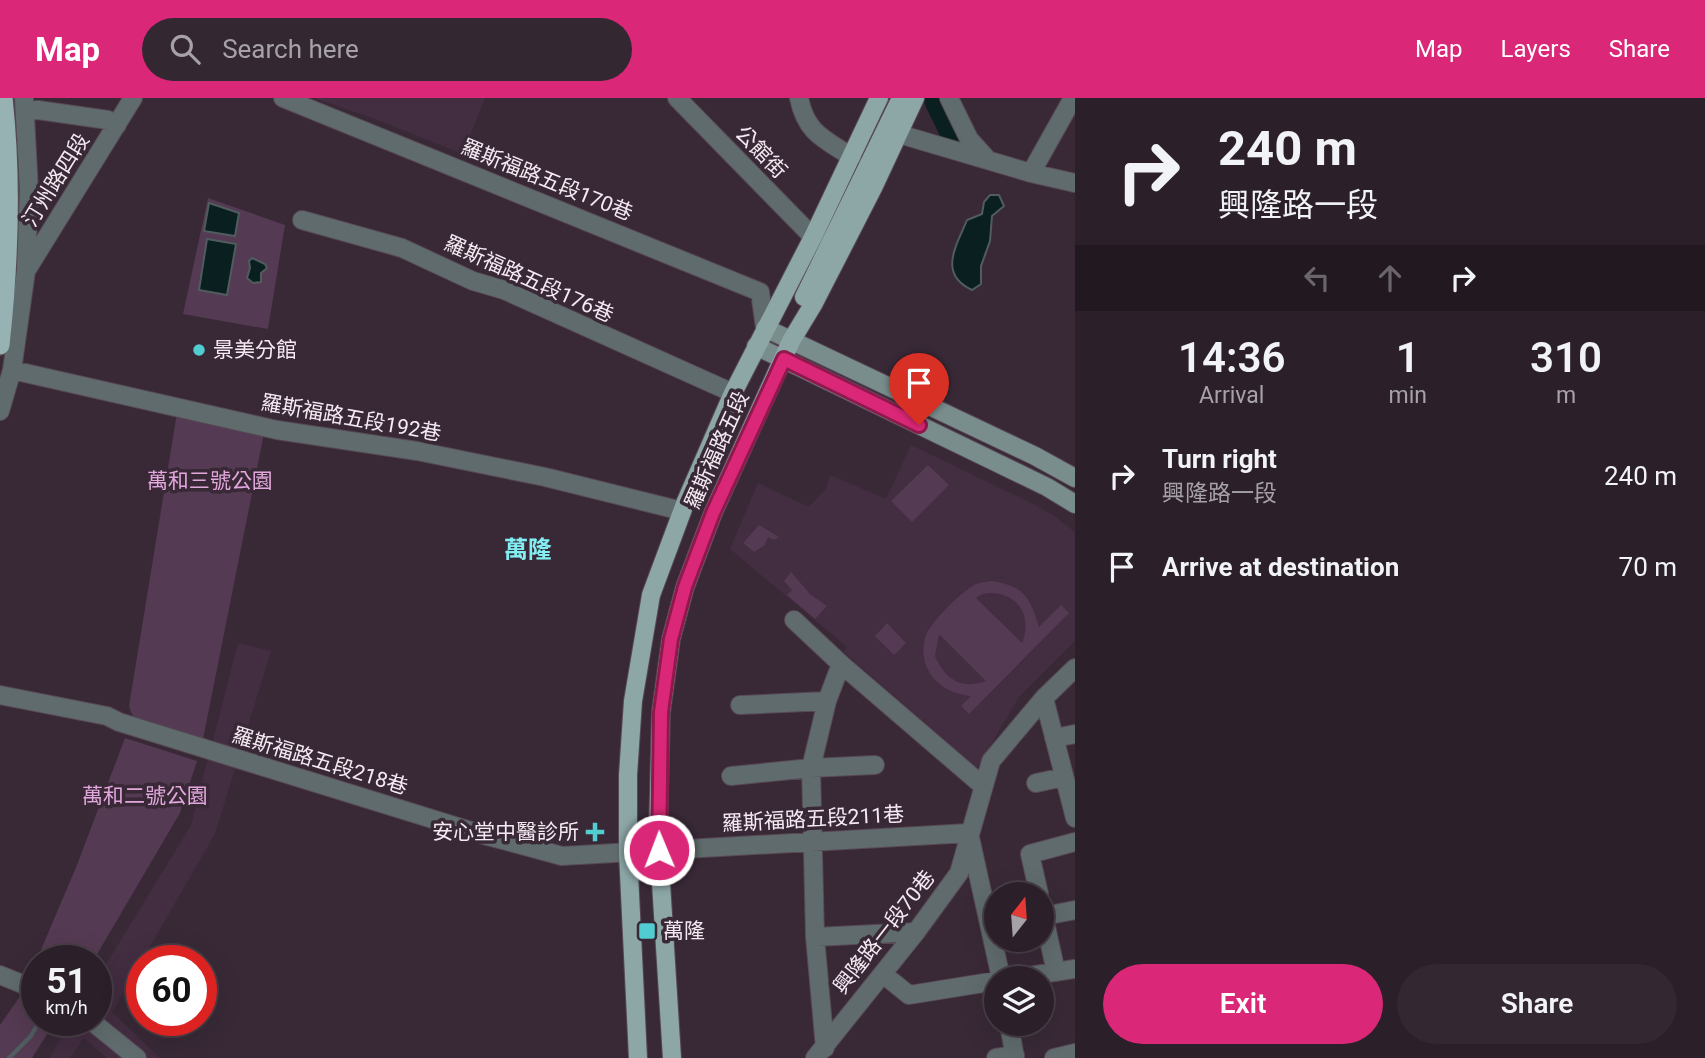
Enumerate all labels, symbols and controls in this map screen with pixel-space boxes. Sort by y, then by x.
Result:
search box [142,18,632,81]
text: Map [35,30,100,69]
icon: search [166,30,204,68]
text: Search here [222,34,359,64]
text: Map [1415,35,1463,63]
text: Layers [1501,35,1571,63]
text: Share [1609,35,1670,63]
text: 240 m [1218,120,1357,177]
street label: 公館街 [730,121,792,183]
icon: right [1103,126,1194,217]
street label: 汀州路四段 [18,129,94,231]
street label: 羅斯福路五段170巷 [458,135,636,225]
text: 興隆路一段 [1218,186,1378,224]
street label: 羅斯福路五段176巷 [441,231,617,327]
icon: left [1298,259,1336,297]
icon: ahead [1371,259,1409,297]
icon: right [1444,259,1482,297]
text: 14:36 [1178,333,1285,382]
text: 1 [1396,333,1420,382]
text: 310 [1530,333,1602,382]
place label: 景美分館 [213,338,297,362]
marker: 景美分館 [191,342,207,358]
pin [889,353,949,425]
icon: arrive [900,364,938,402]
text: Arrival [1199,382,1264,409]
text: min [1388,382,1427,409]
text: m [1556,382,1576,409]
street label: 羅斯福路五段 [680,388,754,512]
street label: 羅斯福路五段192巷 [259,390,443,446]
text: Turn right [1162,444,1277,474]
icon: right [1103,457,1141,495]
text: 240 m [1604,461,1677,491]
park label: 萬和三號公園 [147,469,273,493]
text: 興隆路一段 [1162,480,1277,507]
district label: 萬隆 [504,536,552,564]
icon: arrive [1103,548,1141,586]
text: Arrive at destination [1162,552,1399,582]
text: 70 m [1619,552,1677,582]
street label: 羅斯福路五段218巷 [229,723,411,799]
park label: 萬和二號公園 [82,784,208,808]
street label: 羅斯福路五段211巷 [721,802,905,836]
position arrow [622,813,696,887]
place label: 安心堂中醫診所 [432,820,579,844]
marker: 安心堂中醫診所 [585,822,605,842]
street label: 興隆路一段70巷 [828,866,940,998]
north arrow [984,882,1054,952]
map controls [984,882,1054,1036]
place label: 萬隆 [663,919,705,943]
marker: 萬隆 [637,921,657,941]
speed limit sign: 60 [126,945,217,1036]
text: 51 [46,961,87,1002]
button: Exit [1103,964,1383,1044]
button: Share [1397,964,1677,1044]
button: layers [984,966,1054,1036]
text: km/h [45,997,88,1018]

